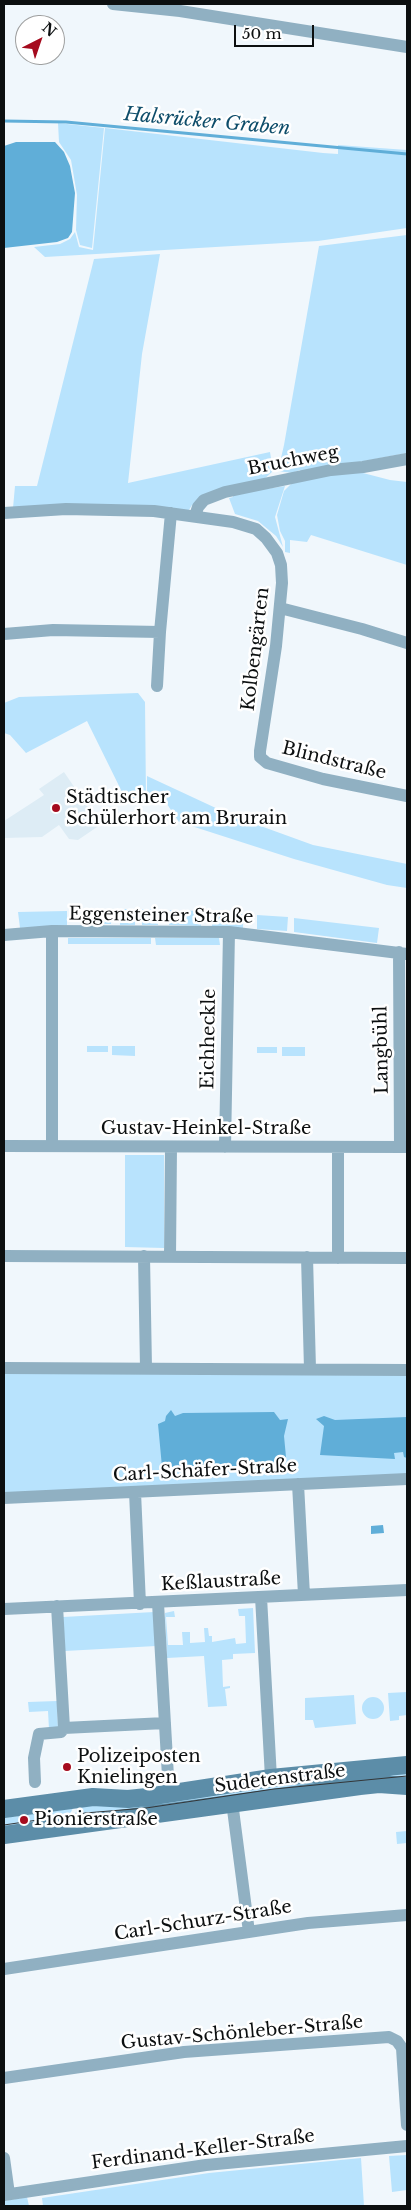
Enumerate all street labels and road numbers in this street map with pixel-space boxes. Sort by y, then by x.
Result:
street label: Bruchweg [246,442,340,480]
street label: Kolbengärten [238,586,274,712]
street label: Blindstraße [280,738,388,784]
street label: Eggensteiner Straße [69,904,253,928]
street label: Eichheckle [197,988,221,1090]
street label: Langbühl [370,1006,394,1094]
street label: Gustav-Heinkel-Straße [101,1118,311,1140]
street label: Carl-Schäfer-Straße [113,1455,297,1487]
street label: Keßlaustraße [160,1568,282,1596]
street label: Sudetenstraße [213,1760,347,1798]
street label: Carl-Schurz-Straße [113,1896,293,1946]
street label: Gustav-Schönleber-Straße [120,2012,364,2054]
street label: Ferdinand-Keller-Straße [90,2126,316,2174]

